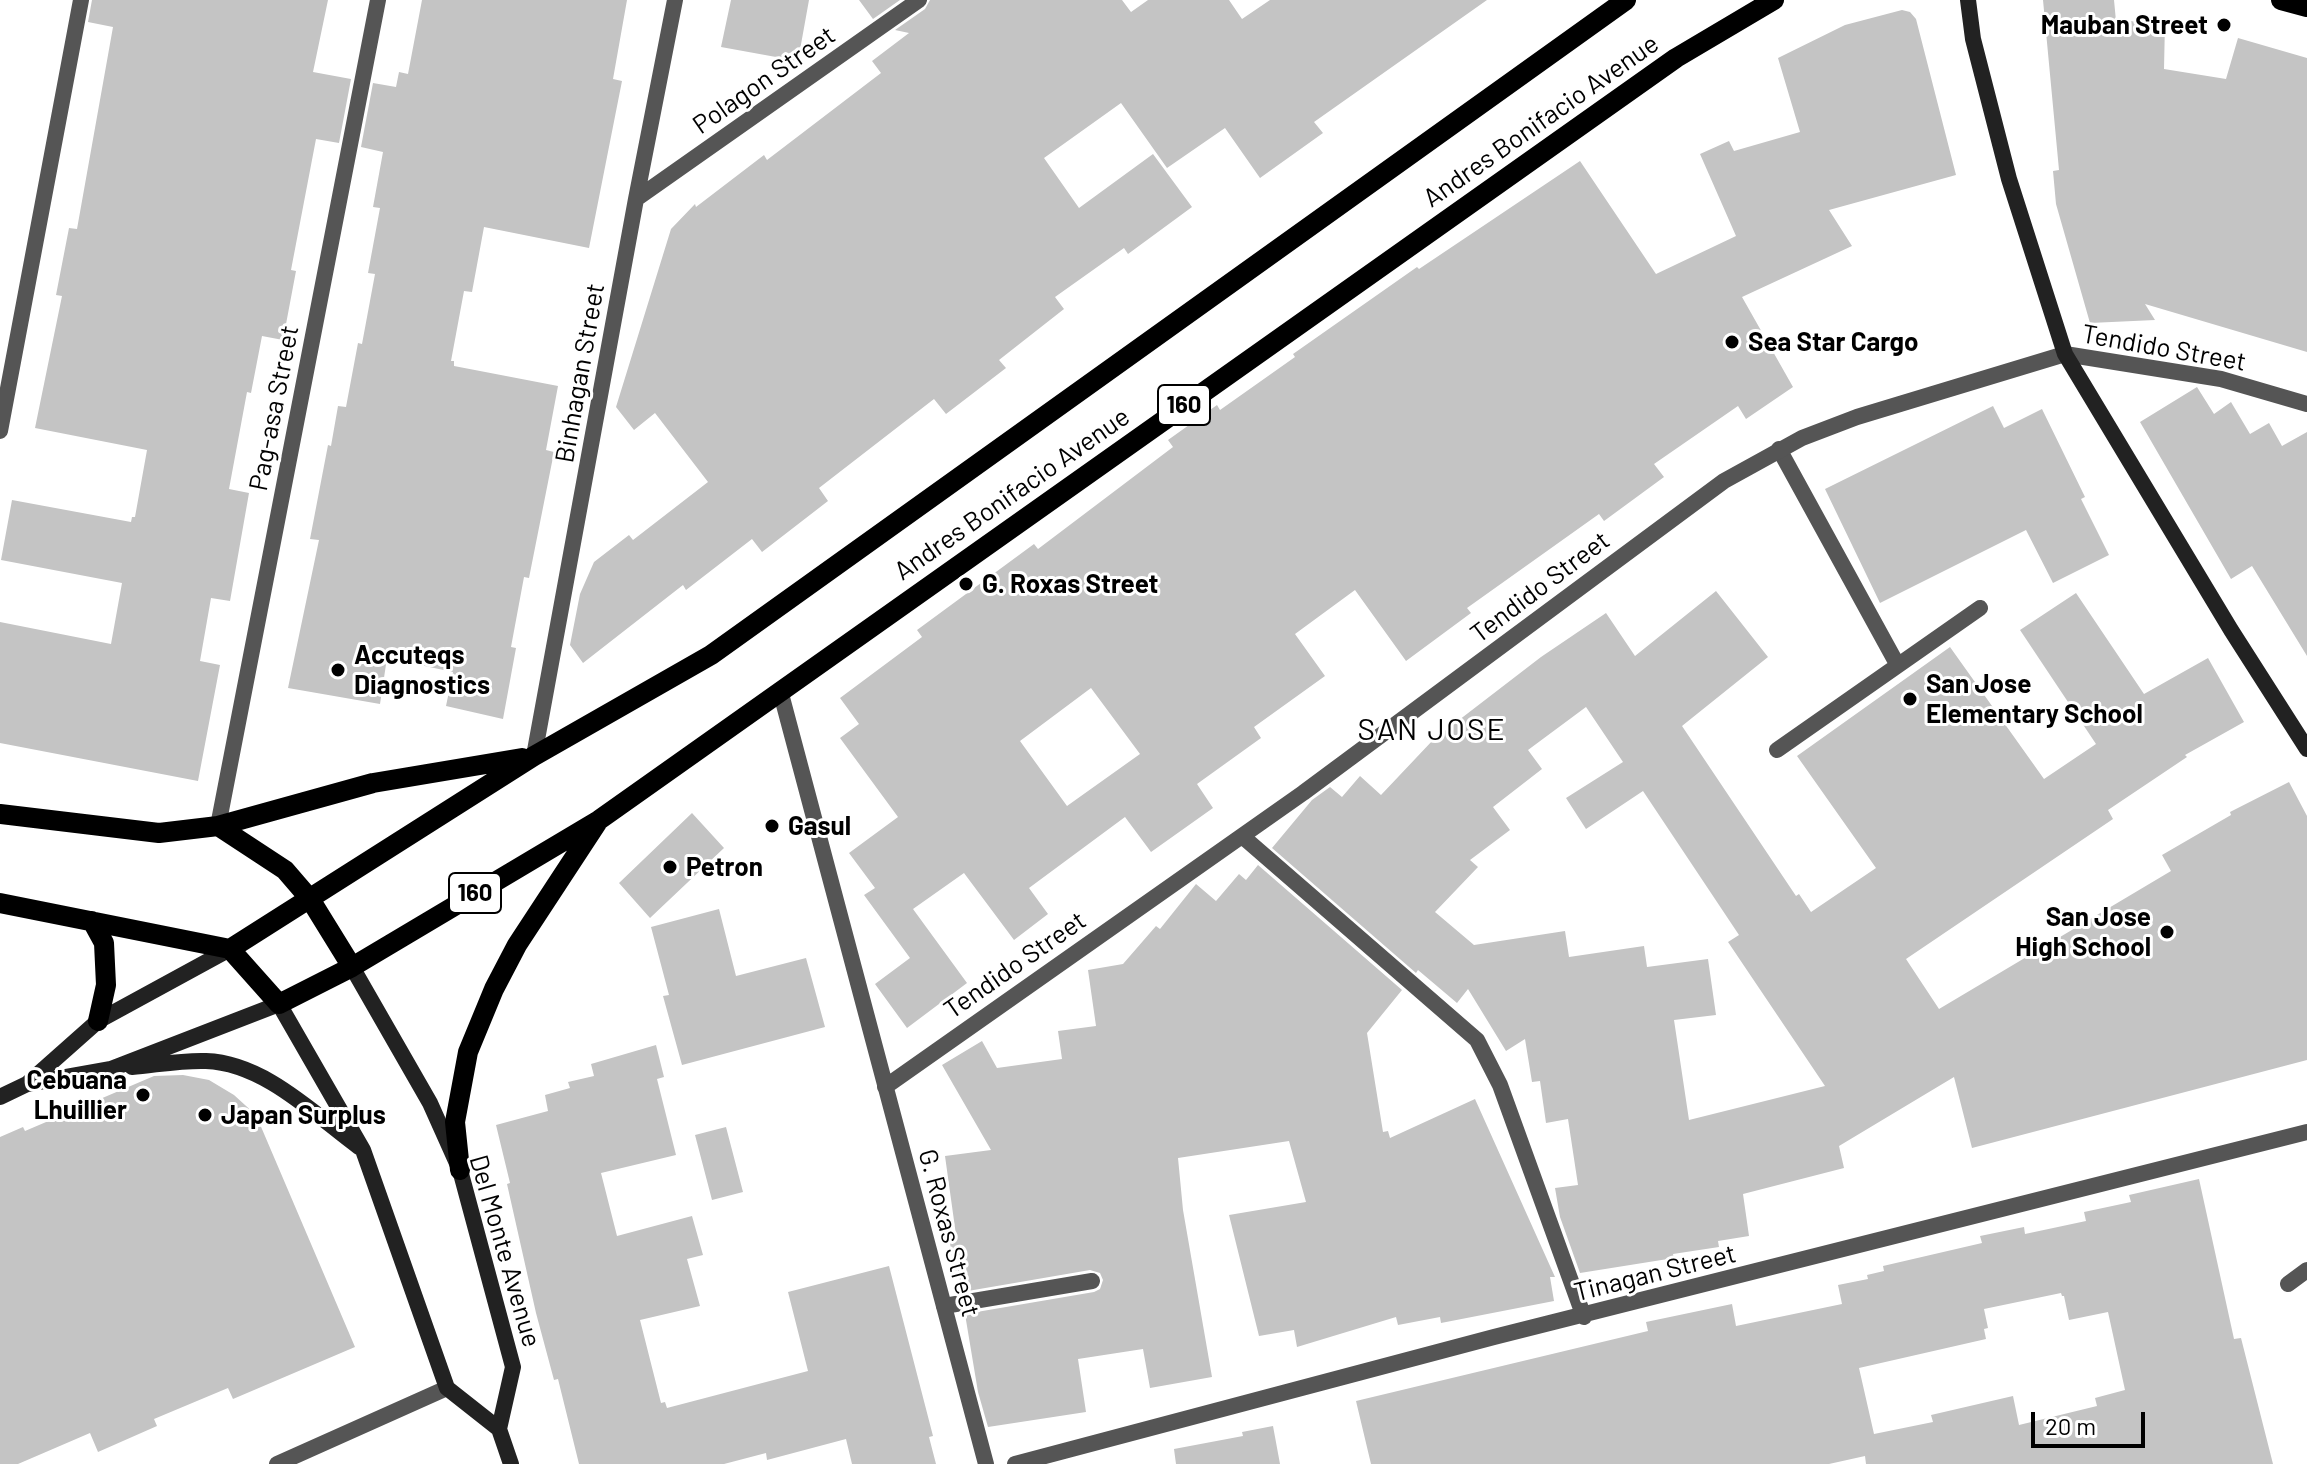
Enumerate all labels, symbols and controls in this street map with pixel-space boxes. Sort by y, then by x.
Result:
place label: Mauban Street [2041,9,2208,41]
marker: Mauban Street [2215,16,2233,34]
street label: Polagon Street [687,19,841,141]
street label: Andres Bonifacio Avenue [1417,28,1665,214]
street label: Binhagan Street [549,281,611,465]
street label: Tendido Street [2080,318,2248,378]
street label: Pag-asa Street [243,323,305,493]
place label: Sea Star Cargo [1748,326,1918,358]
marker: Sea Star Cargo [1723,333,1741,351]
road number: 160 [1158,385,1210,425]
street label: Andres Bonifacio Avenue [888,401,1136,587]
street label: Tendido Street [1464,525,1616,649]
place label: G. Roxas Street [982,568,1158,600]
marker: G. Roxas Street [957,575,975,593]
place label: Accuteqs Diagnostics [354,639,490,700]
marker: Accuteqs Diagnostics [329,661,347,679]
place label: San Jose Elementary School [1926,668,2143,730]
marker: San Jose Elementary School [1901,690,1919,708]
district label: SAN JOSE [1357,712,1507,748]
place label: Gasul [788,810,851,842]
marker: Gasul [763,817,781,835]
place label: Petron [686,851,763,883]
marker: Petron [661,858,679,876]
road number: 160 [449,873,501,913]
place label: San Jose High School [2015,901,2151,962]
street label: Tendido Street [938,905,1092,1025]
marker: San Jose High School [2158,923,2176,941]
place label: Cebuana Lhuillier [26,1064,127,1126]
marker: Cebuana Lhuillier [134,1086,152,1104]
place label: Japan Surplus [221,1099,386,1131]
marker: Japan Surplus [196,1106,214,1124]
street label: G. Roxas Street [912,1146,986,1320]
street label: Del Monte Avenue [463,1151,547,1351]
street label: Tinagan Street [1571,1238,1739,1308]
scale bar [2035,1396,2149,1446]
text: 20 m [2045,1411,2096,1440]

